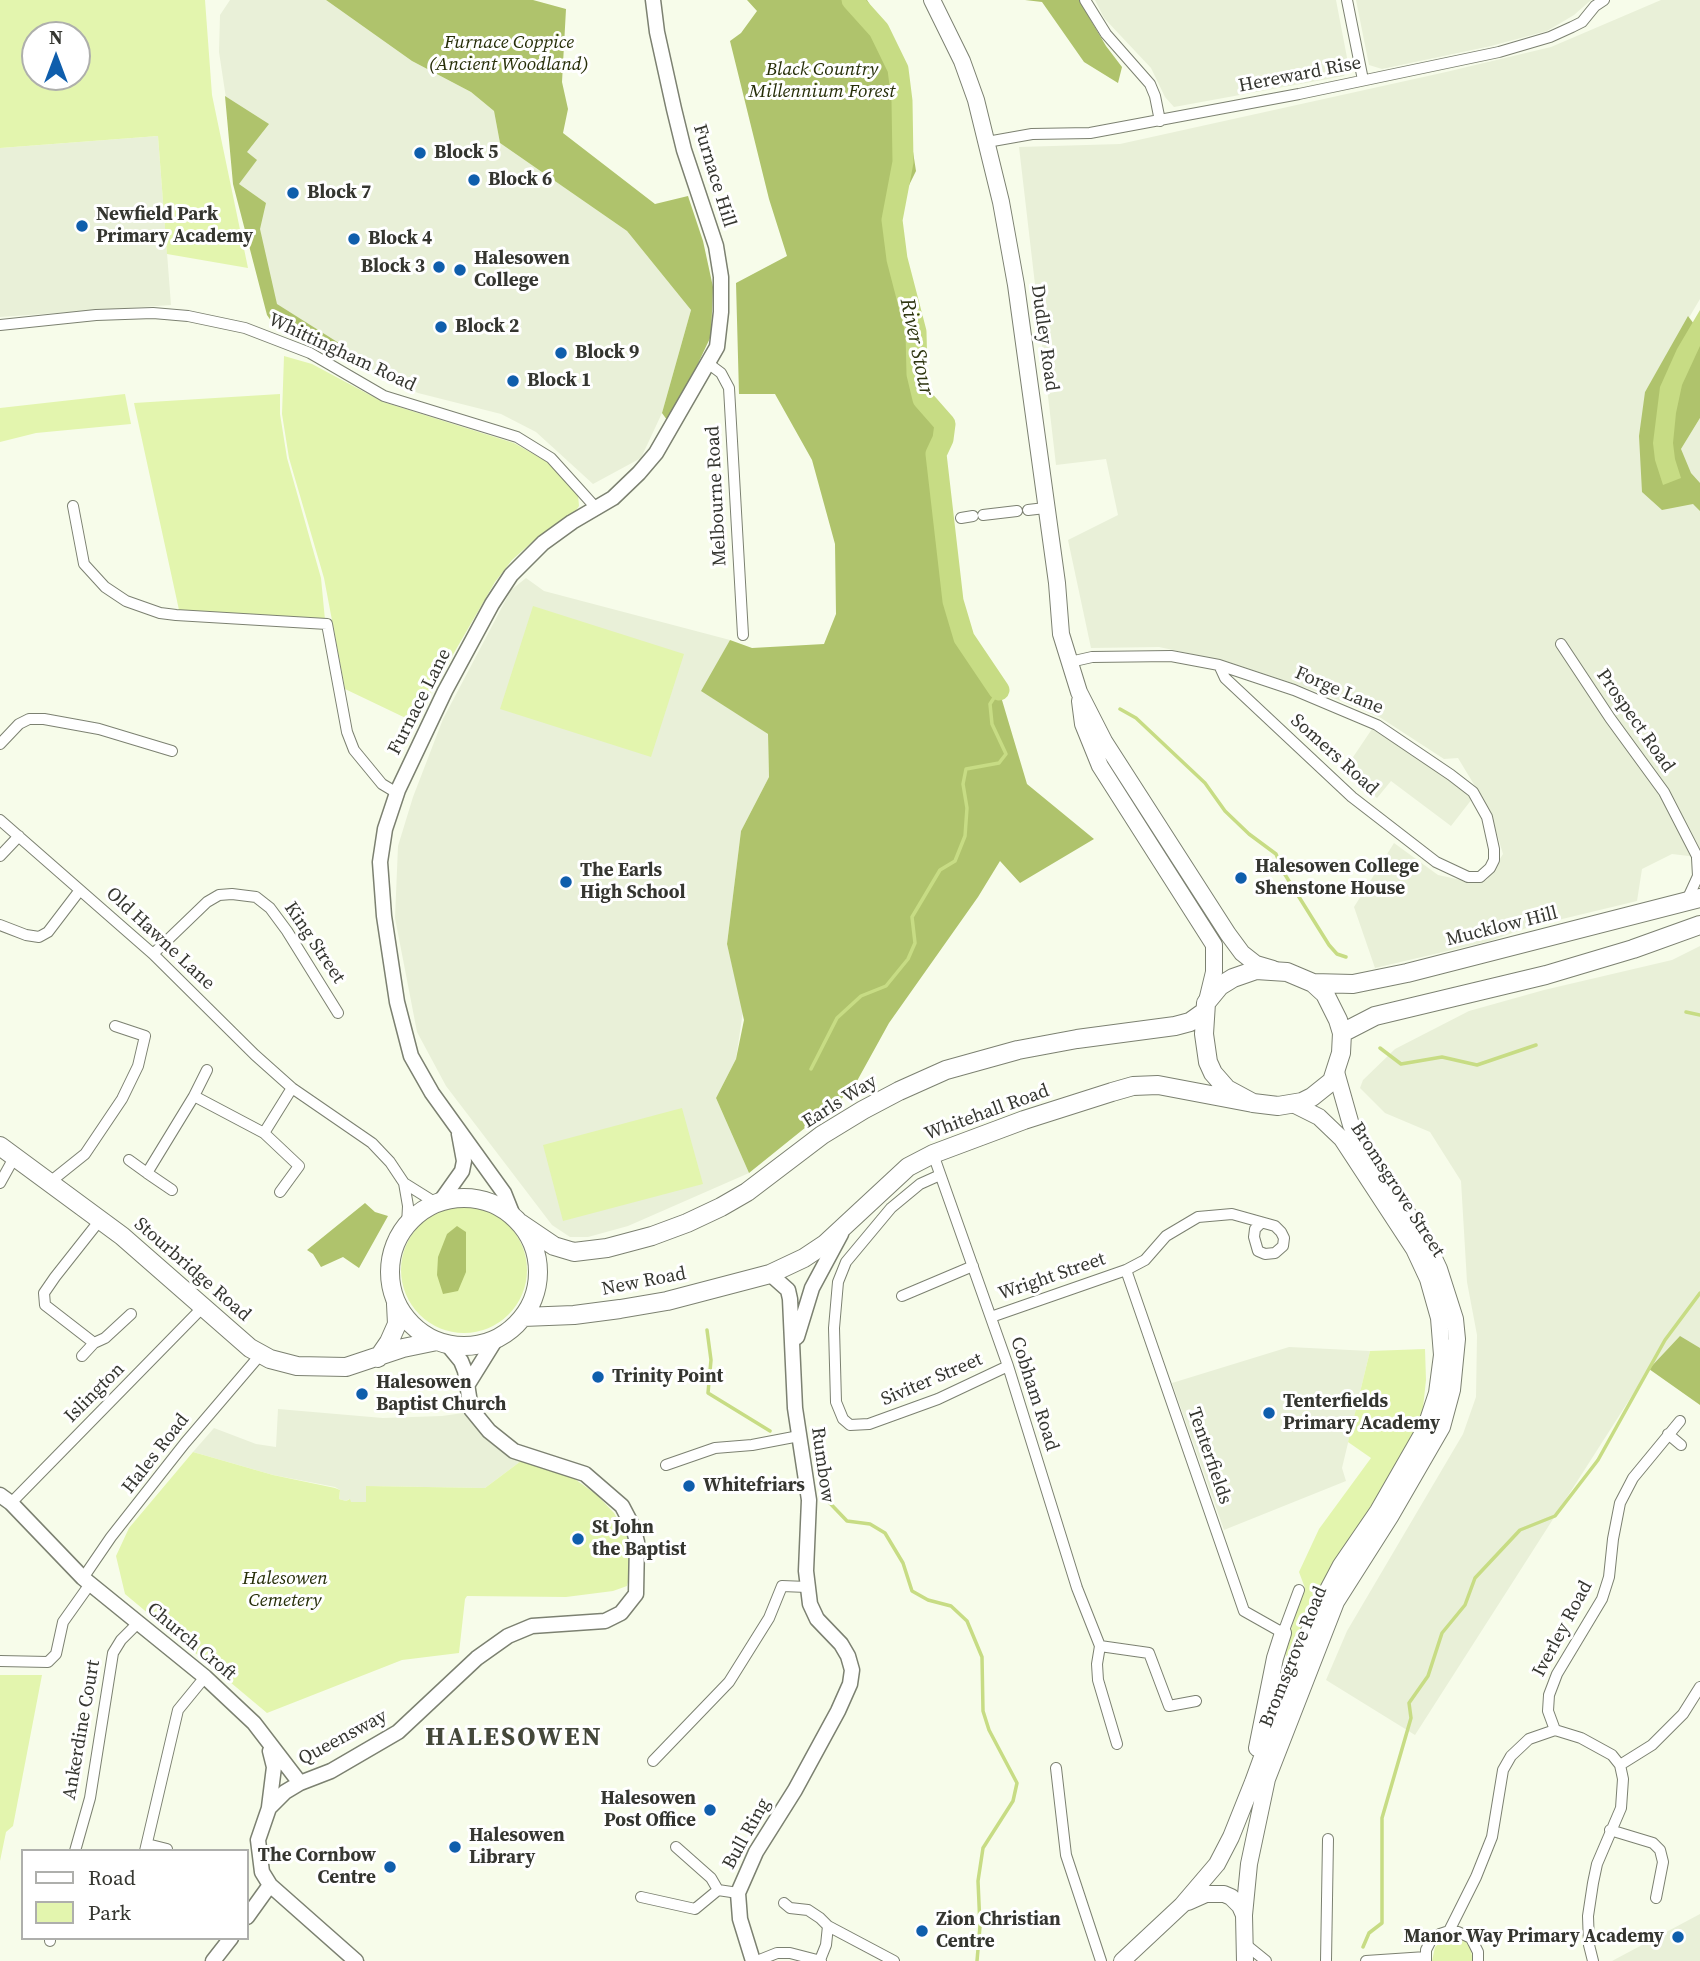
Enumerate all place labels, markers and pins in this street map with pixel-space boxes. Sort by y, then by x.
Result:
place label: Block 5 [434,142,498,164]
marker: Block 5 [412,145,428,161]
place label: Block 6 [488,169,552,191]
marker: Block 6 [466,172,482,188]
place label: Block 7 [307,182,371,204]
marker: Block 7 [285,185,301,201]
place label: Newfield Park Primary Academy [96,204,253,248]
marker: Newfield Park Primary Academy [74,218,90,234]
place label: Block 4 [368,228,432,250]
marker: Block 4 [346,231,362,247]
place label: Halesowen College [474,248,570,292]
place label: Block 3 [361,256,425,278]
marker: Block 3 [431,259,447,275]
marker: Halesowen College [452,262,468,278]
place label: Block 2 [455,316,519,338]
marker: Block 2 [433,319,449,335]
place label: Block 9 [575,342,639,364]
marker: Block 9 [553,345,569,361]
place label: Block 1 [527,370,591,392]
marker: Block 1 [505,373,521,389]
place label: Halesowen College Shenstone House [1255,856,1419,900]
place label: The Earls High School [580,860,686,904]
marker: Halesowen College Shenstone House [1233,870,1249,886]
marker: The Earls High School [558,874,574,890]
place label: Trinity Point [612,1366,723,1388]
marker: Trinity Point [590,1369,606,1385]
place label: Halesowen Baptist Church [376,1372,506,1416]
marker: Halesowen Baptist Church [354,1386,370,1402]
place label: Tenterfields Primary Academy [1283,1391,1440,1435]
marker: Tenterfields Primary Academy [1261,1405,1277,1421]
place label: Whitefriars [703,1475,805,1497]
marker: Whitefriars [681,1478,697,1494]
place label: St John the Baptist [592,1517,686,1561]
marker: St John the Baptist [570,1531,586,1547]
place label: Halesowen Post Office [600,1788,696,1832]
marker: Halesowen Post Office [702,1802,718,1818]
place label: Halesowen Library [469,1825,565,1869]
marker: Halesowen Library [447,1839,463,1855]
place label: The Cornbow Centre [258,1845,376,1889]
marker: The Cornbow Centre [382,1859,398,1875]
place label: Zion Christian Centre [936,1909,1061,1953]
marker: Zion Christian Centre [914,1923,930,1939]
place label: Manor Way Primary Academy [1404,1926,1664,1948]
marker: Manor Way Primary Academy [1670,1929,1686,1945]

